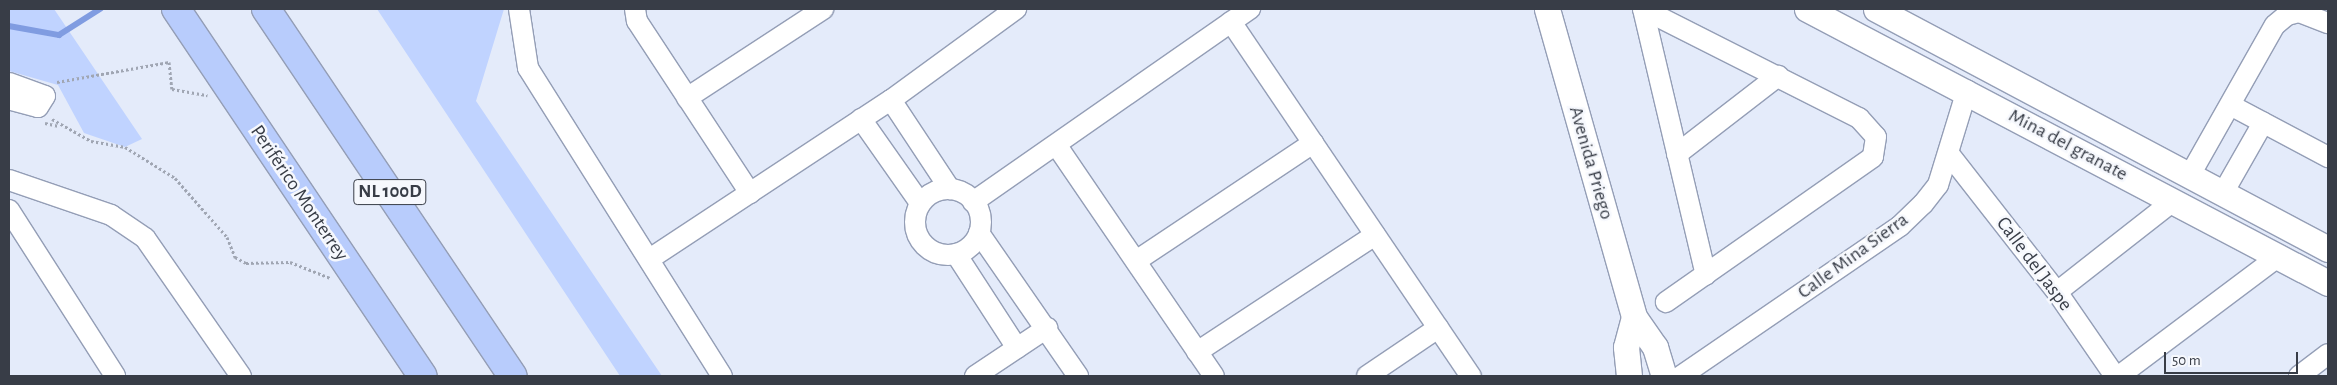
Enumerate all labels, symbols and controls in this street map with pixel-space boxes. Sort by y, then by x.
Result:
street label: Avenida Priego [1563,104,1619,222]
street label: Mina del granate [2004,104,2132,186]
street label: Periférico Monterrey [245,121,353,265]
road number: NL 100D [352,176,428,208]
street label: Calle Mina Sierra [1793,208,1913,304]
street label: Calle del Jaspe [1991,212,2077,316]
scale bar [2167,342,2301,374]
text: 50 m [2172,353,2201,368]

